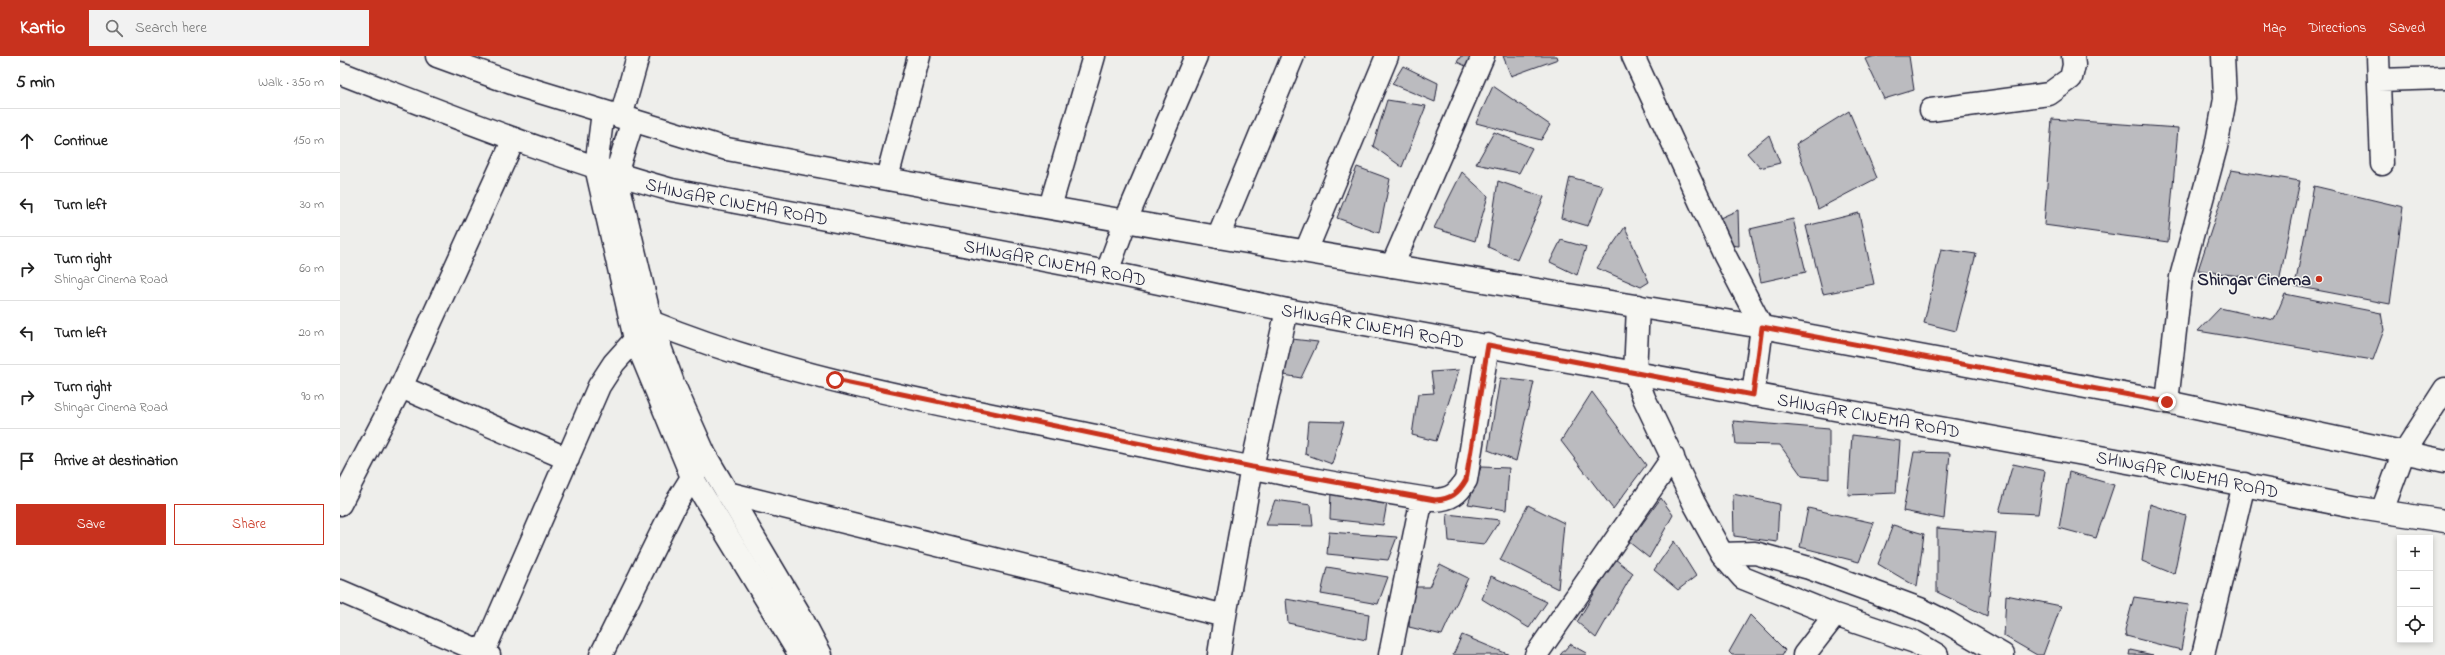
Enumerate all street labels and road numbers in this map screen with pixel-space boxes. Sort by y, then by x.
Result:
street label: SHINGAR CINEMA ROAD [642,172,830,234]
street label: SHINGAR CINEMA ROAD [961,234,1148,295]
street label: SHINGAR CINEMA ROAD [1279,298,1466,357]
street label: SHINGAR CINEMA ROAD [1775,388,1962,446]
street label: SHINGAR CINEMA ROAD [2094,446,2280,507]

